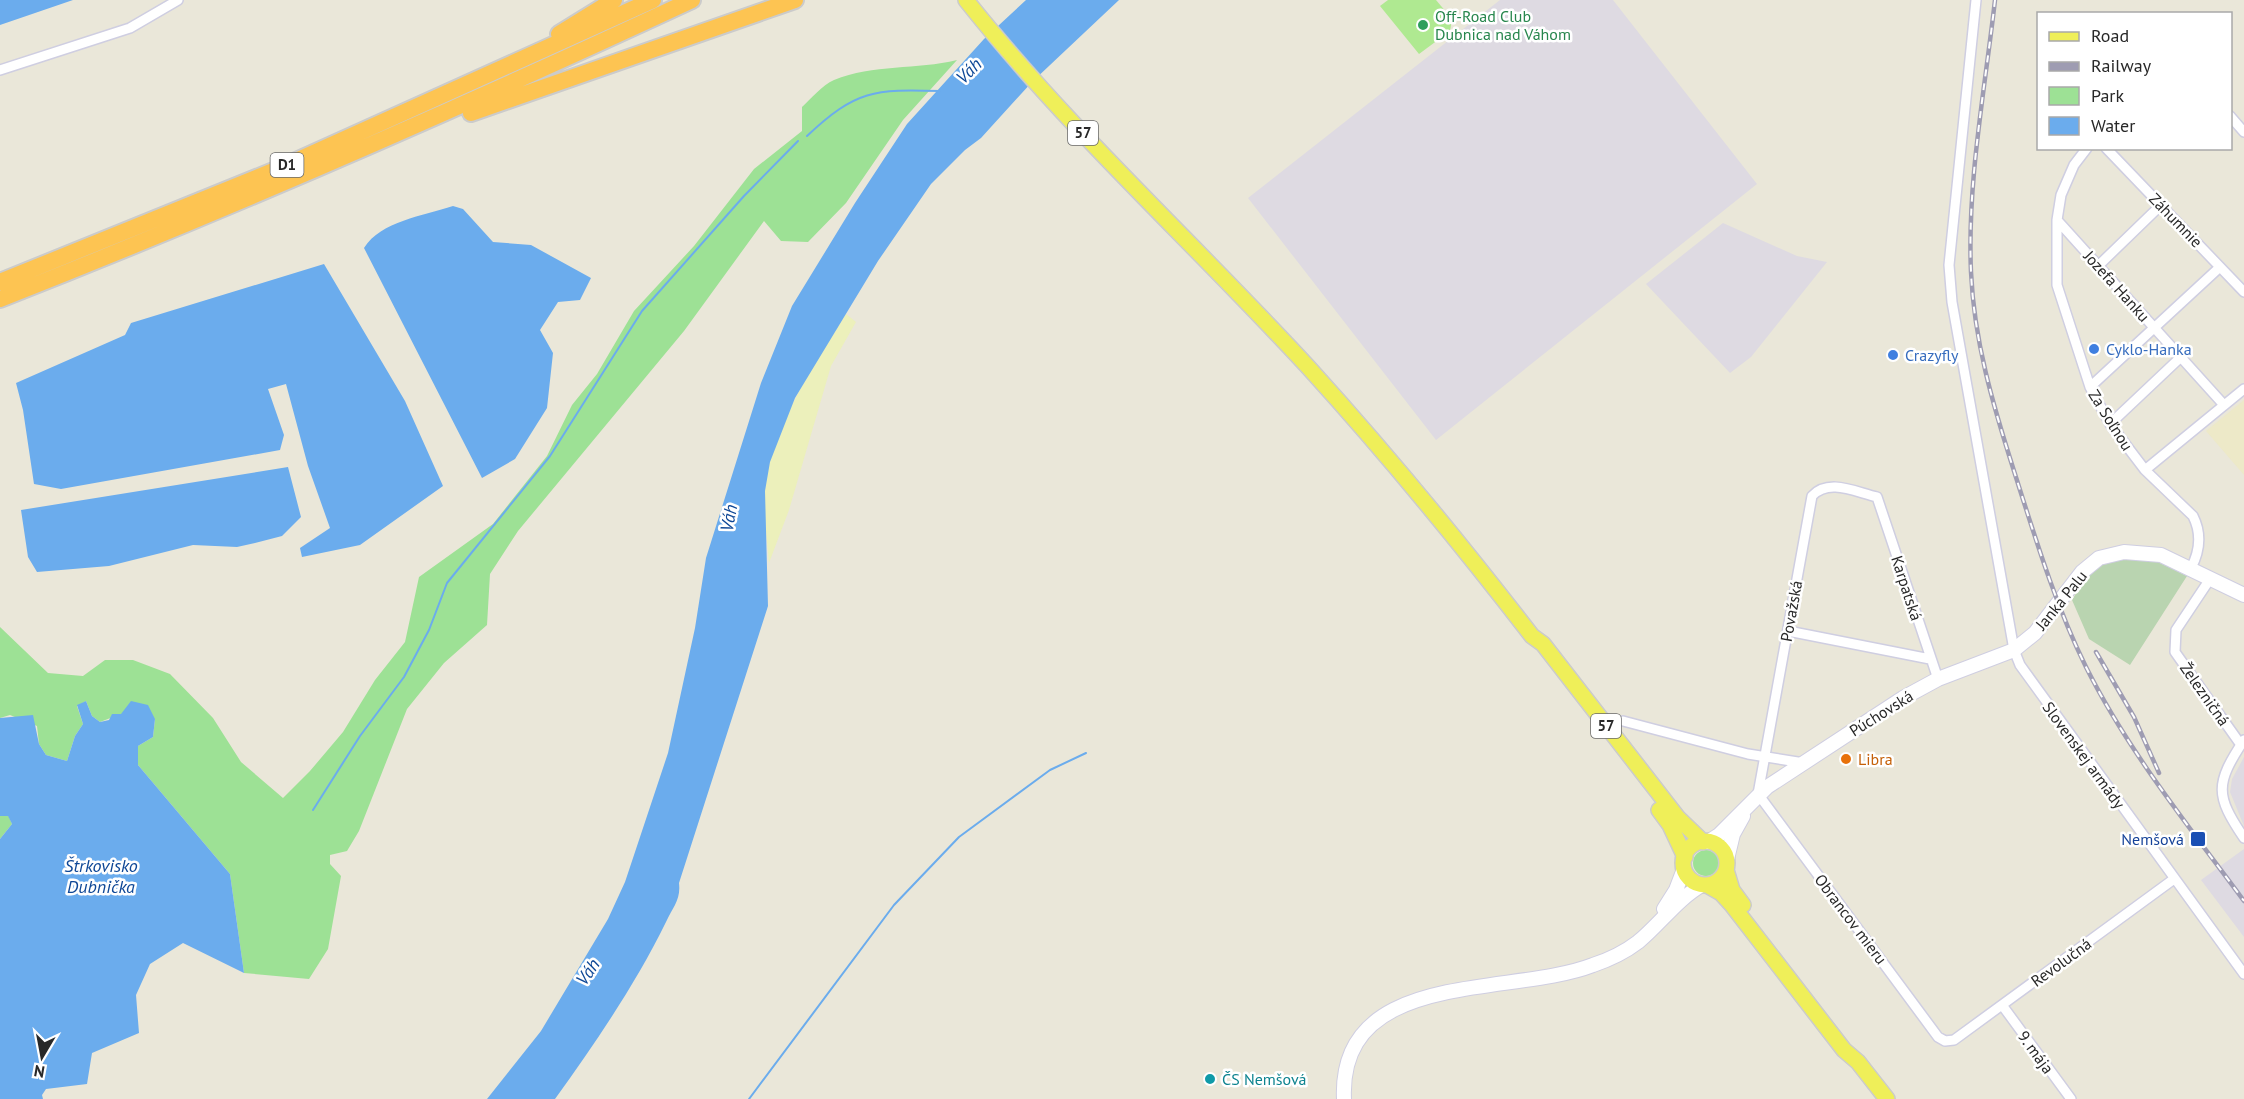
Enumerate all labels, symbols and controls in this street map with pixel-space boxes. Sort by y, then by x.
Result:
place label: Off-Road Club Dubnica nad Váhom [1435,6,1571,44]
legend [2037,12,2232,150]
marker: Off-Road Club Dubnica nad Váhom [1416,18,1430,32]
text: Road [2091,24,2129,47]
water label: Váh [951,53,986,88]
text: Railway [2091,54,2152,77]
text: Park [2091,84,2124,107]
text: Water [2091,114,2135,137]
road number: 57 [1068,121,1098,145]
road number: D1 [270,153,304,177]
street label: Záhumnie [2145,189,2207,251]
street label: Jozefa Hanku [2079,245,2154,326]
place label: Cyklo-Hanka [2106,339,2192,359]
marker: Cyklo-Hanka [2087,342,2101,356]
place label: Crazyfly [1905,345,1959,365]
marker: Crazyfly [1886,348,1900,362]
street label: Za Soľnou [2084,386,2138,454]
water label: Váh [715,502,742,533]
street label: Karpatská [1887,553,1927,623]
street label: Janka Palu [2030,566,2091,635]
street label: Považská [1776,579,1806,643]
street label: Železničná [2176,658,2234,730]
street label: Púchovská [1845,686,1917,740]
street label: Slovenskej armády [2039,698,2130,813]
road number: 57 [1591,714,1621,738]
place label: Libra [1858,749,1893,769]
marker: Libra [1839,752,1853,766]
place label: Nemšová [2121,829,2184,849]
marker: Nemšová [2189,830,2207,848]
water label: Štrkovisko Dubnička [64,854,138,898]
street label: Obrancov mieru [1811,870,1891,968]
street label: Revolučná [2027,933,2095,991]
water label: Váh [570,954,605,990]
north arrow [12,1027,72,1087]
street label: 9. mája [2014,1027,2058,1077]
text: N [32,1061,46,1083]
place label: ČS Nemšová [1222,1069,1307,1089]
marker: ČS Nemšová [1203,1072,1217,1086]

